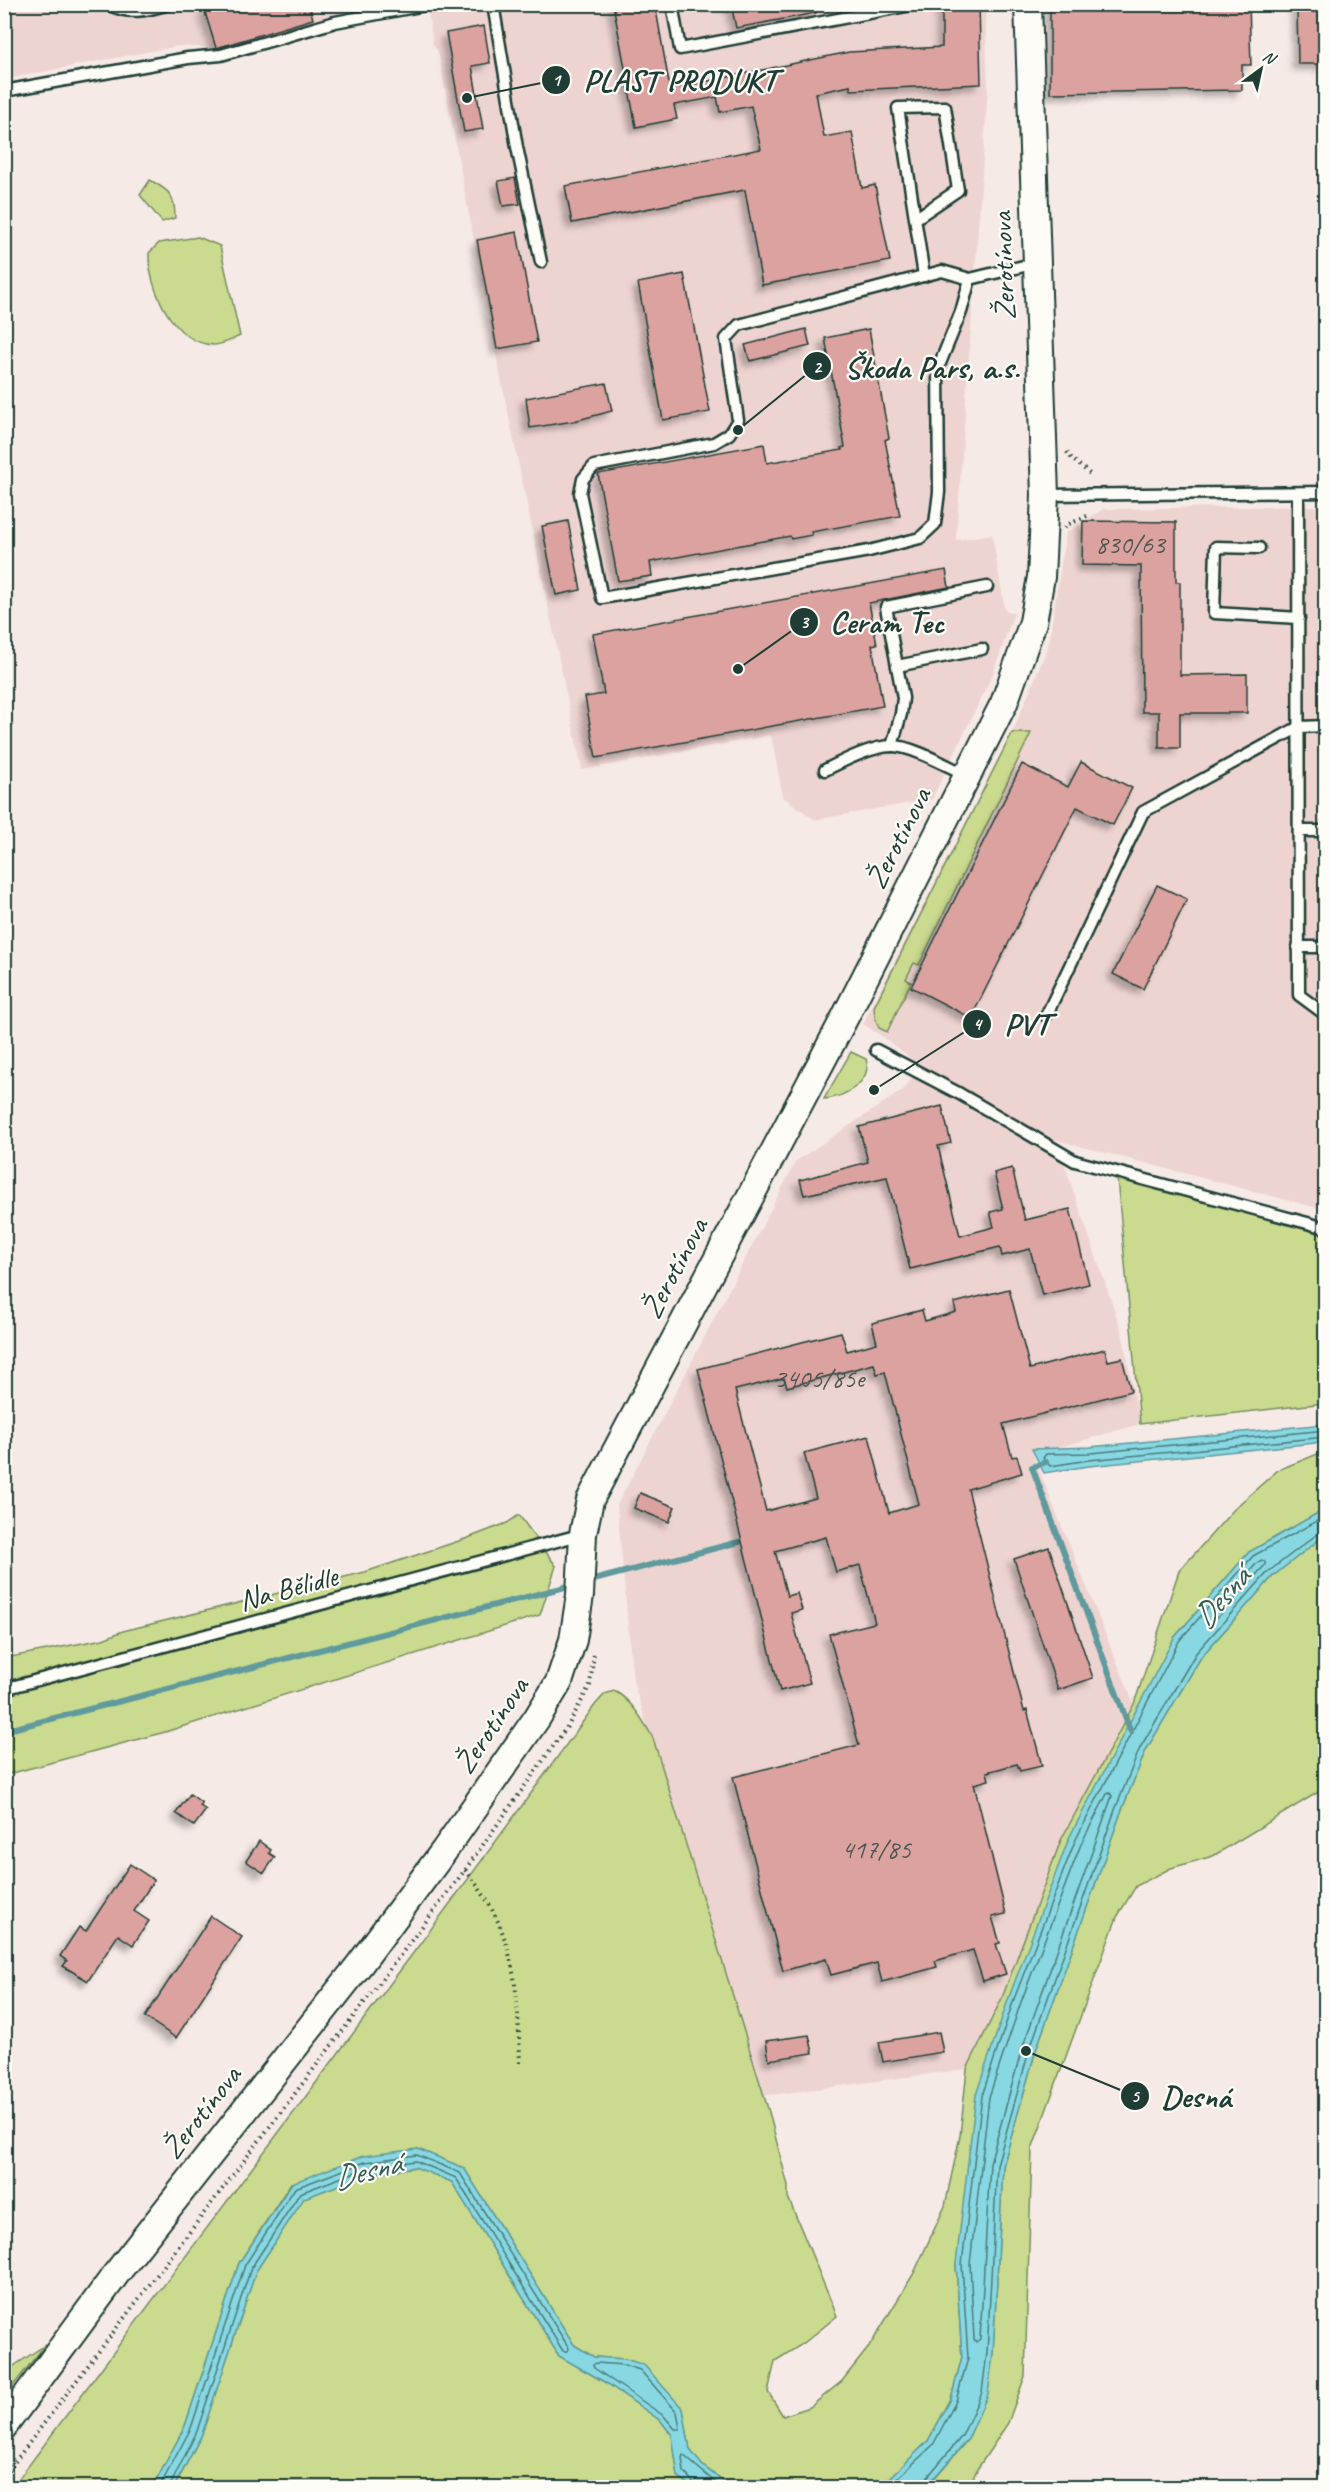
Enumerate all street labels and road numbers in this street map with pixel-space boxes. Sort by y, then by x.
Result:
street label: Žerotínova [982,209,1024,321]
street label: Žerotínova [856,779,940,895]
street label: Žerotínova [632,1209,717,1325]
street label: Na Bělidle [234,1556,344,1619]
street label: Žerotínova [445,1668,538,1781]
street label: Žerotínova [153,2056,251,2166]

